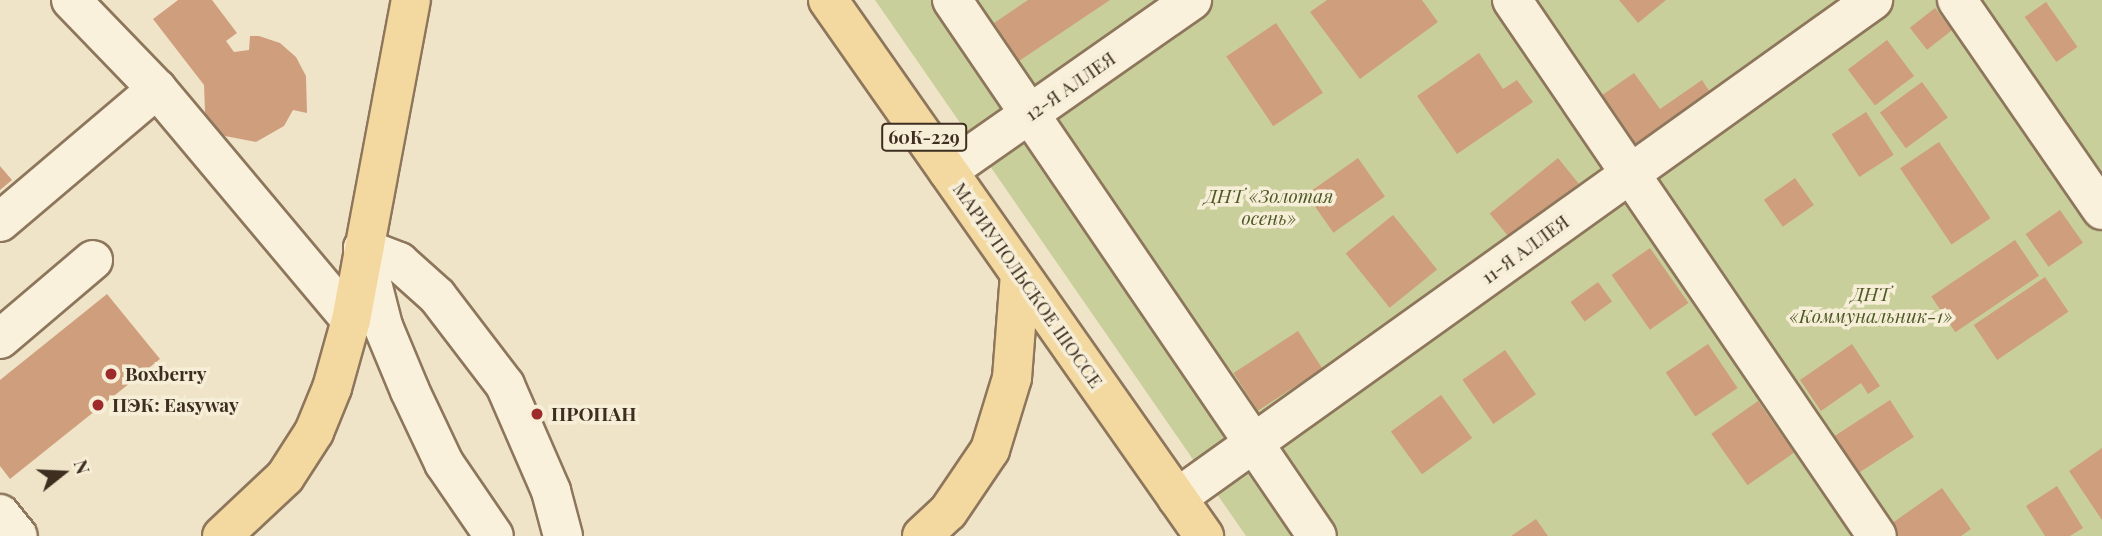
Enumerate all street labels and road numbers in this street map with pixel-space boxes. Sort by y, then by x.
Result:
street label: 12-Я АЛЛЕЯ [1021,47,1119,125]
road number: 60К-229 [880,122,968,152]
street label: МАРИУПОЛЬСКОЕ ШОССЕ [948,178,1108,392]
street label: 11-Я АЛЛЕЯ [1477,210,1573,288]

